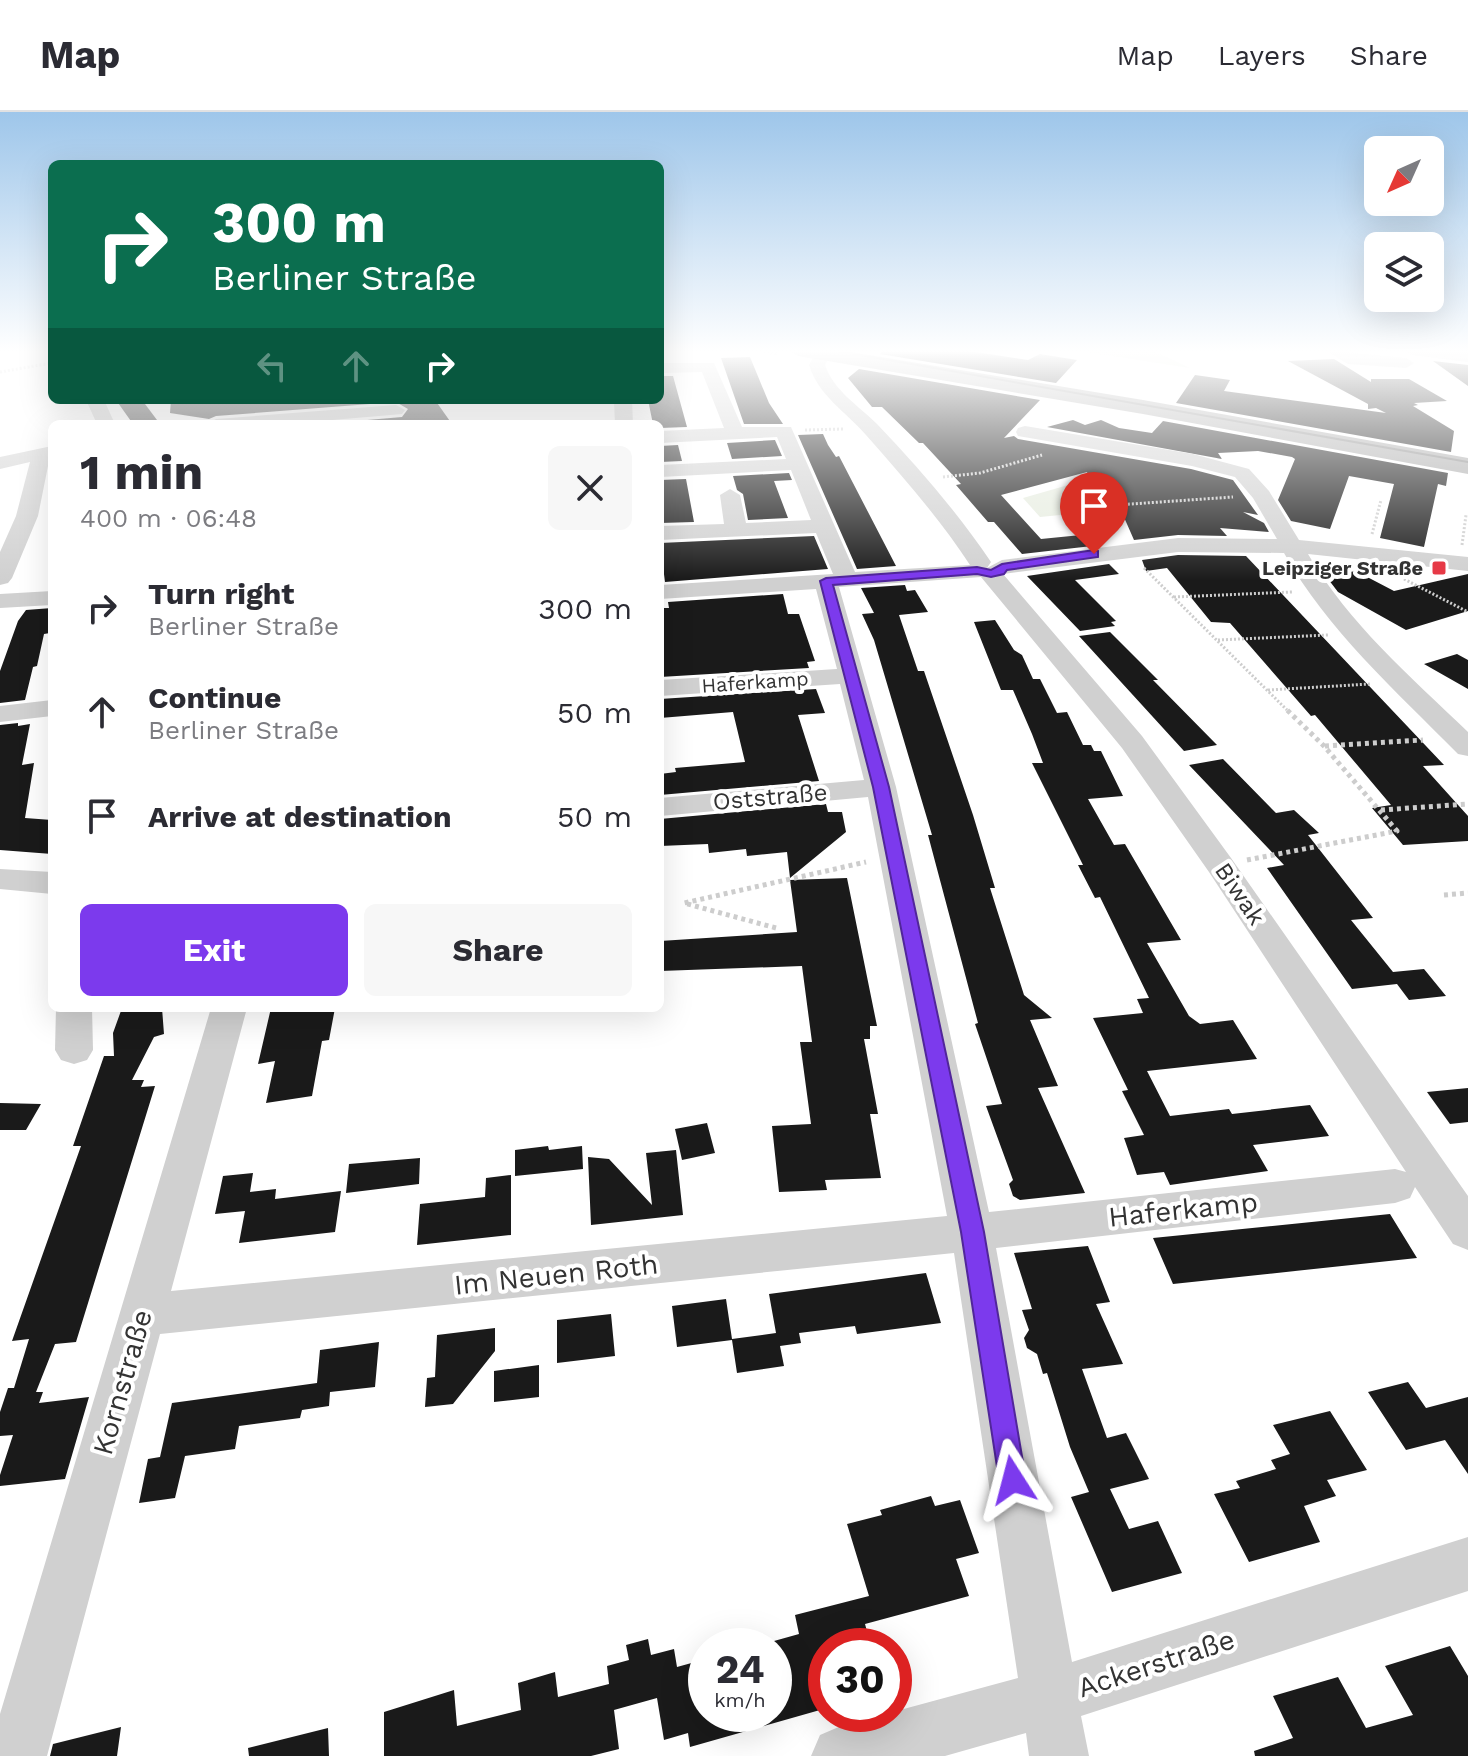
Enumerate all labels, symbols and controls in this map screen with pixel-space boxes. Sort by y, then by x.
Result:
text: Map [40,33,120,77]
text: Map [1117,39,1174,72]
text: Layers [1218,39,1306,72]
text: Share [1350,39,1428,72]
north arrow [1364,136,1444,216]
map controls [1364,136,1444,312]
text: 300 m [212,190,386,256]
icon: right [80,192,184,296]
button: layers [1364,232,1444,312]
text: Berliner Straße [212,257,476,299]
icon: left [250,344,294,388]
icon: ahead [334,344,378,388]
icon: right [418,344,462,388]
text: 1 min [80,444,203,501]
button: close [548,446,632,530]
pin [1060,472,1128,554]
icon: arrive [1072,484,1116,528]
text: 400 m · 06:48 [80,503,257,533]
place label: Leipziger Straße [1262,556,1423,580]
marker: Leipziger Straße [1430,559,1448,577]
text: Turn right [148,576,294,611]
icon: right [80,586,124,630]
text: 300 m [538,591,632,626]
text: Berliner Straße [148,611,339,641]
street label: Haferkamp [701,666,809,698]
text: Continue [148,680,281,715]
icon: ahead [80,690,124,734]
text: 50 m [557,695,632,730]
text: Berliner Straße [148,715,339,745]
street label: Oststraße [711,778,829,816]
icon: arrive [80,794,124,838]
text: Arrive at destination [148,799,452,834]
text: 50 m [557,799,632,834]
street label: Biwak [1209,858,1271,931]
button: Exit [80,904,348,996]
button: Share [364,904,632,996]
street label: Haferkamp [1107,1185,1259,1234]
street label: Im Neuen Roth [452,1247,660,1302]
street label: Kornstraße [86,1306,159,1459]
position arrow [971,1438,1055,1522]
street label: Ackerstraße [1074,1623,1239,1704]
speed limit sign: 30 [808,1628,912,1732]
text: 24 [715,1646,765,1693]
text: km/h [714,1688,766,1712]

